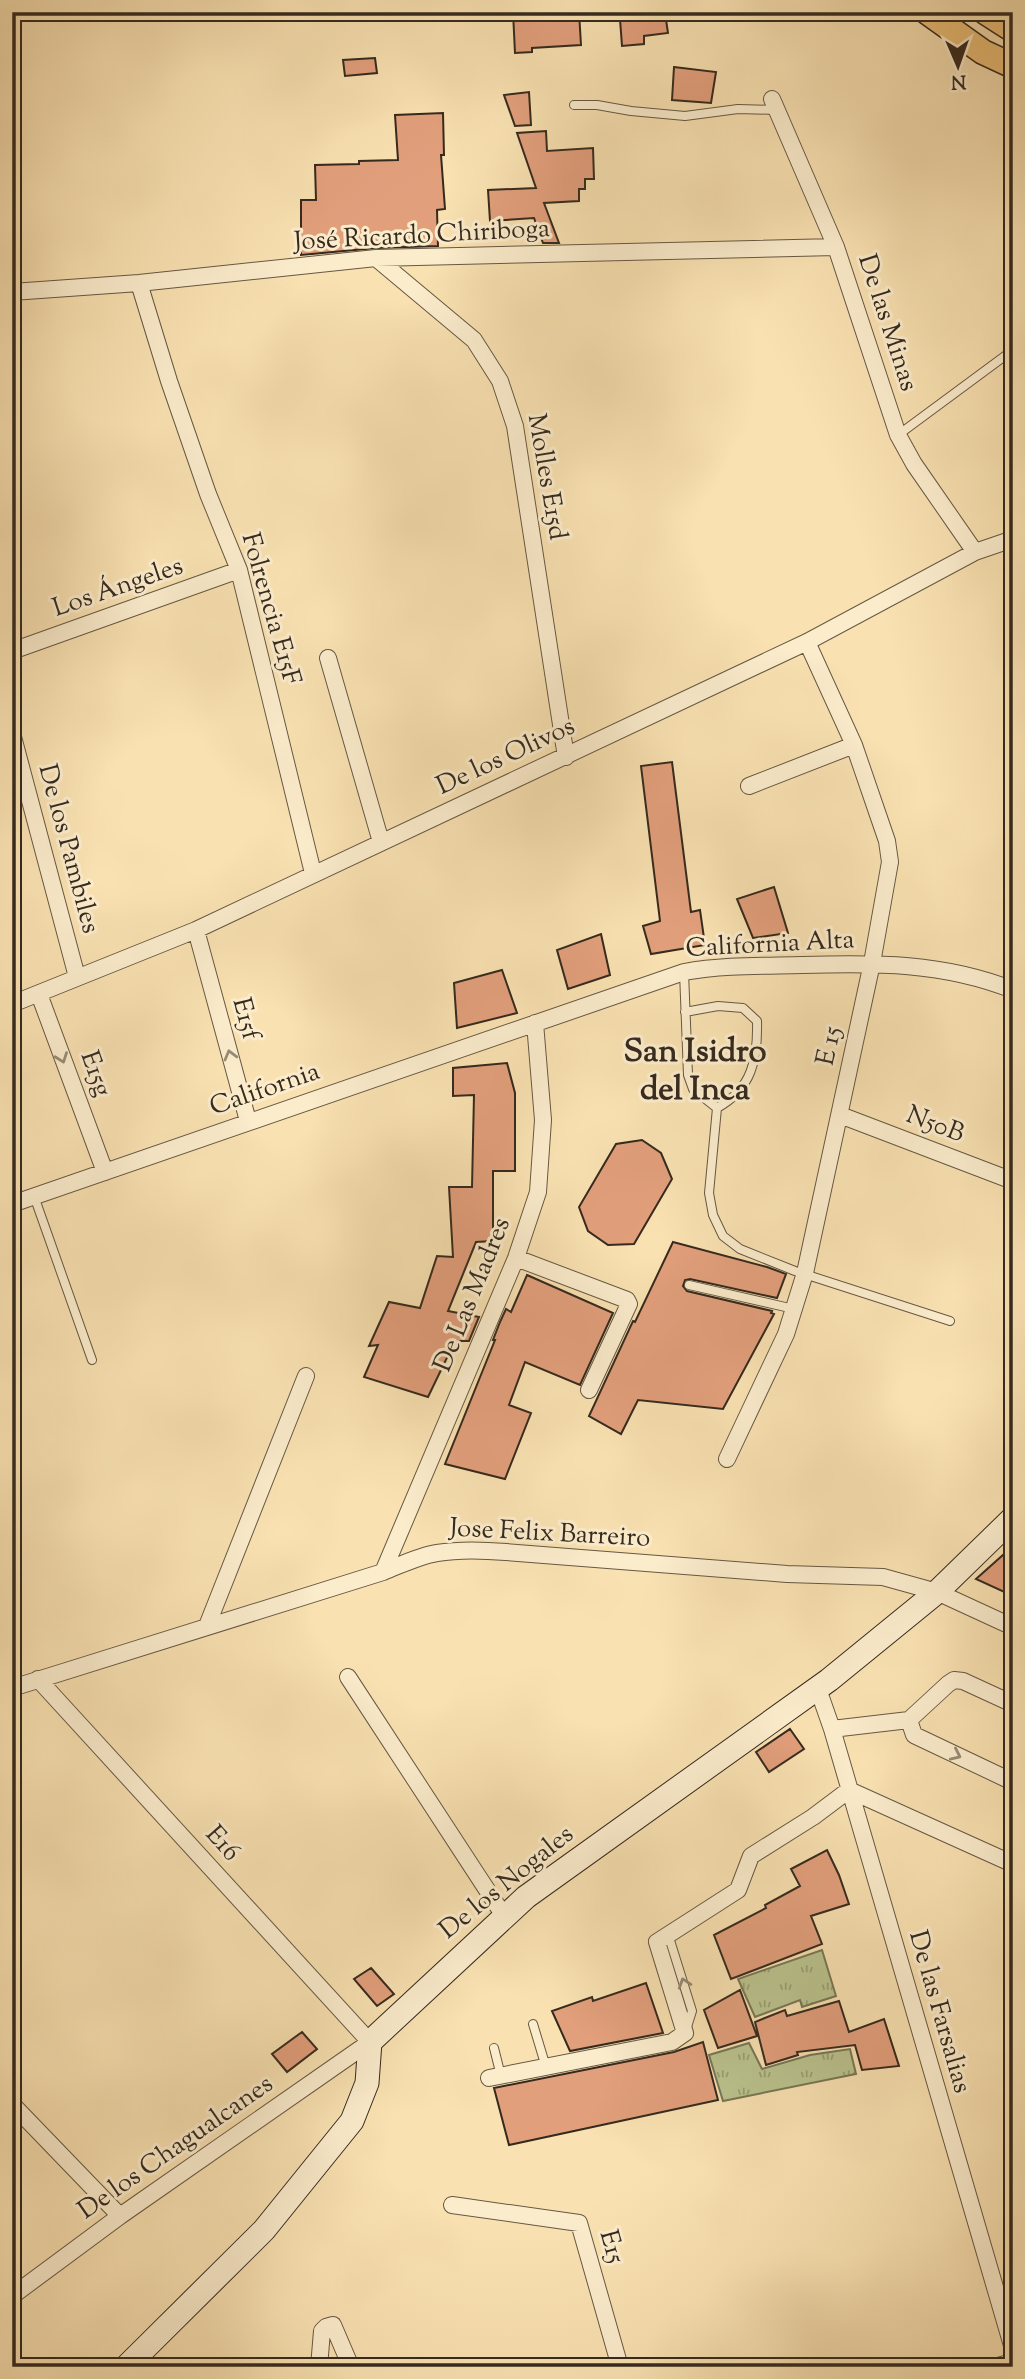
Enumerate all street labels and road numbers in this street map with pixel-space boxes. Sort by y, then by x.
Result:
street label: José Ricardo Chiriboga [291,211,551,261]
street label: De las Minas [847,250,927,396]
street label: Molles E15d [517,411,575,543]
street label: Folrencia E15F [231,529,309,689]
street label: Los Ángeles [48,548,188,628]
street label: De los Olivos [431,709,581,805]
street label: De los Pambiles [28,760,108,938]
street label: California Alta [685,922,855,968]
street label: E15f [222,994,269,1045]
street label: E 15 [808,1023,852,1069]
street label: E15g [70,1046,120,1102]
street label: California [205,1054,325,1126]
street label: N50B [901,1097,969,1153]
street label: De Las Madres [425,1212,521,1378]
street label: Jose Felix Barreiro [447,1510,651,1558]
street label: De los Nogales [432,1817,582,1949]
street label: E16 [196,1818,248,1870]
street label: De las Farsalias [898,1926,980,2098]
street label: De los Chagualcanes [71,2067,281,2229]
street label: E15 [589,2226,633,2268]

